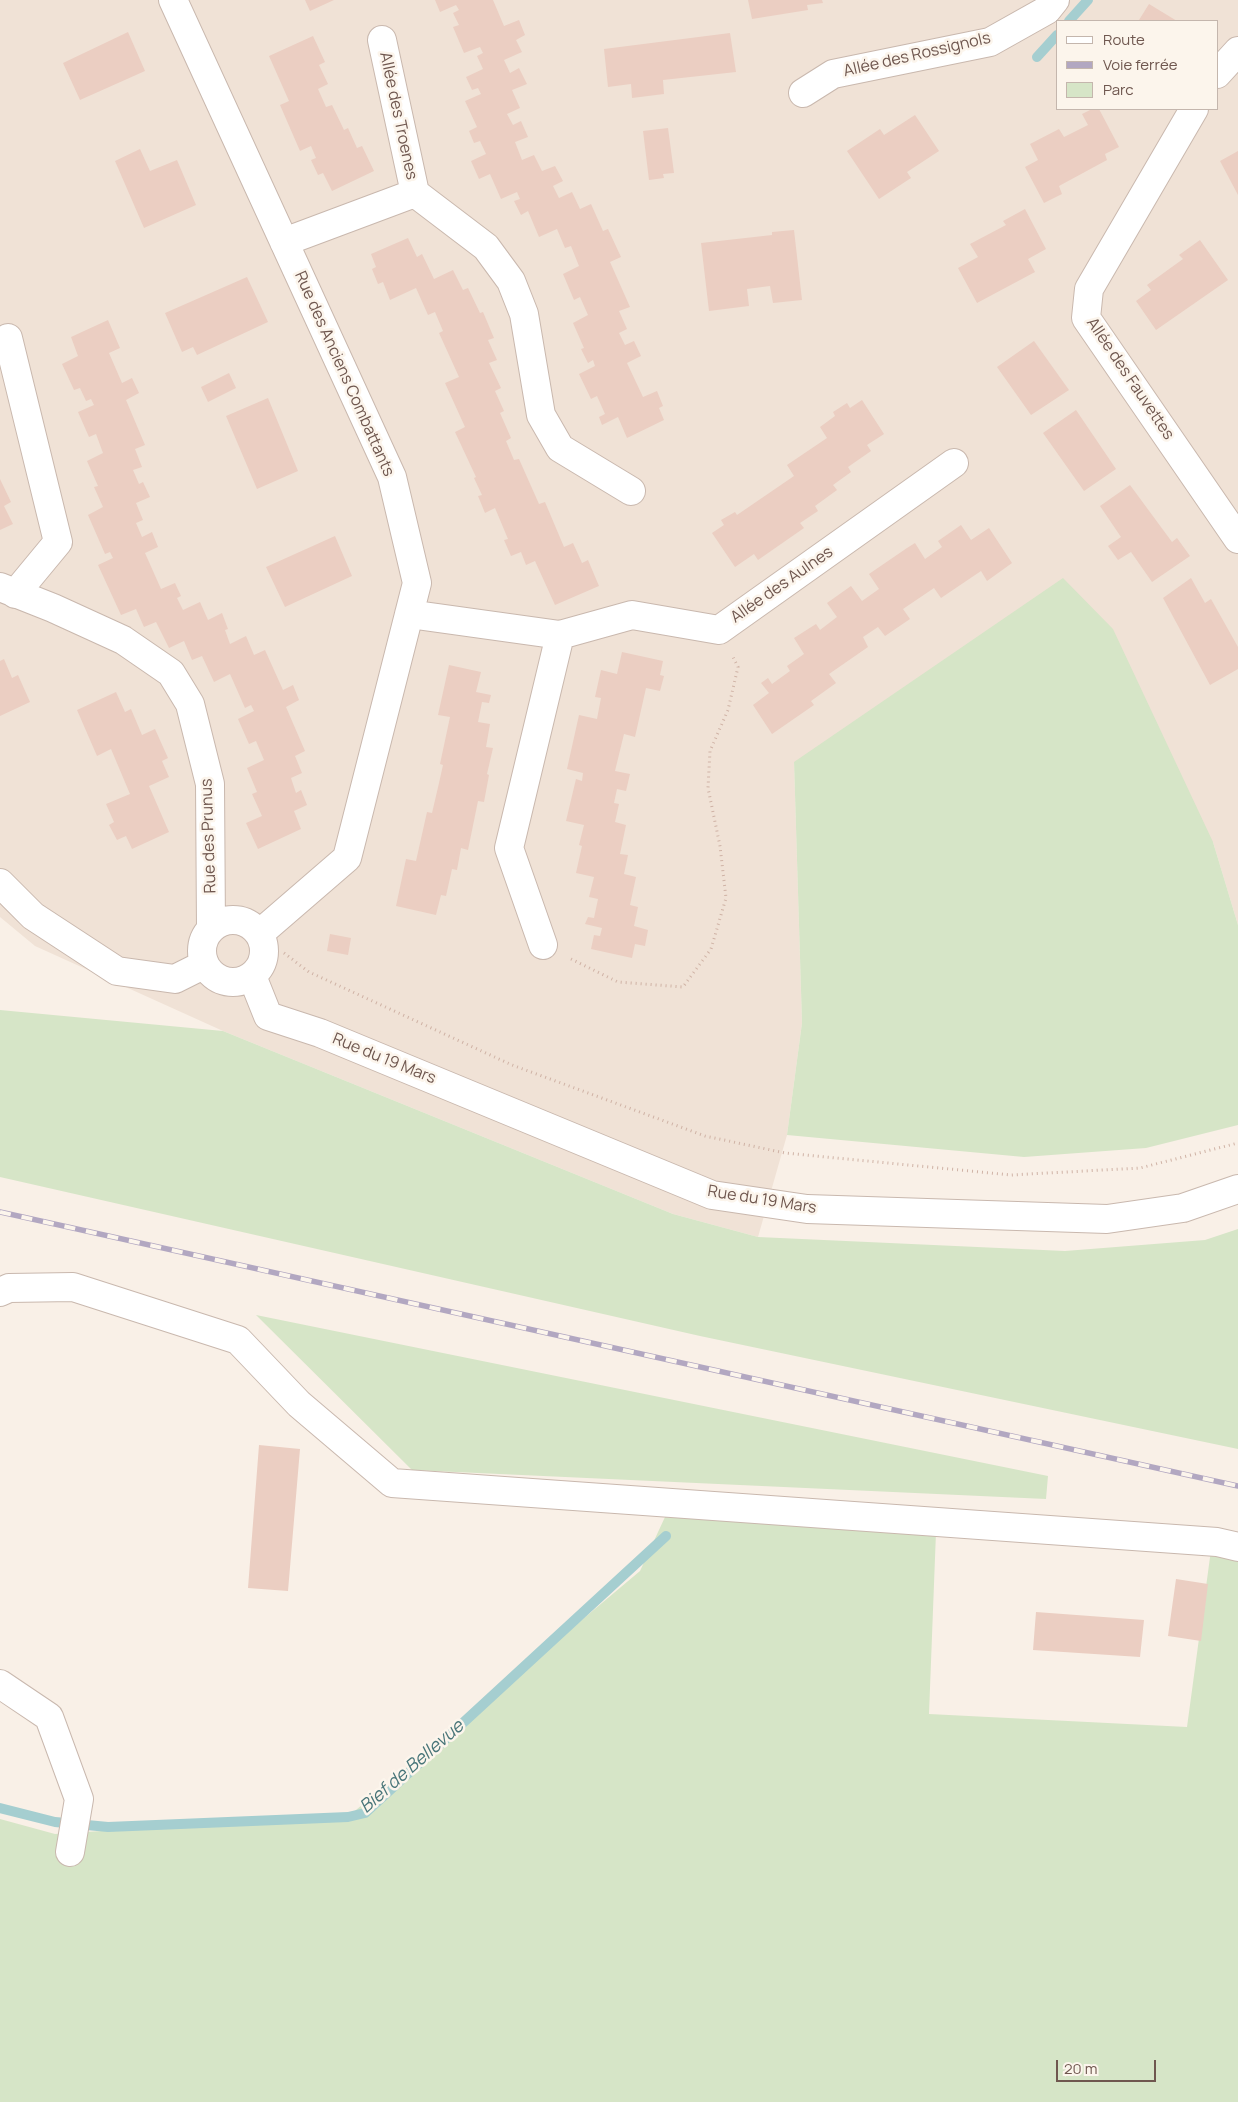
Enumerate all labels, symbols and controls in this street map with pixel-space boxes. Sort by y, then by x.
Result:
legend [1056,20,1218,110]
street label: Allée des Rossignols [842,29,992,81]
text: Route [1103,29,1145,50]
street label: Allée des Troenes [375,50,421,182]
text: Voie ferrée [1103,54,1177,75]
text: Parc [1103,79,1134,100]
street label: Rue des Anciens Combattants [290,268,398,480]
street label: Allée des Fauvettes [1082,314,1178,444]
street label: Allée des Aulnes [727,543,837,627]
street label: Rue des Prunus [197,778,221,894]
street label: Rue du 19 Mars [329,1030,439,1088]
street label: Rue du 19 Mars [706,1182,818,1218]
water label: Bief de Bellevue [355,1716,469,1818]
scale bar [1058,2050,1158,2082]
text: 20 m [1064,2058,1097,2079]

